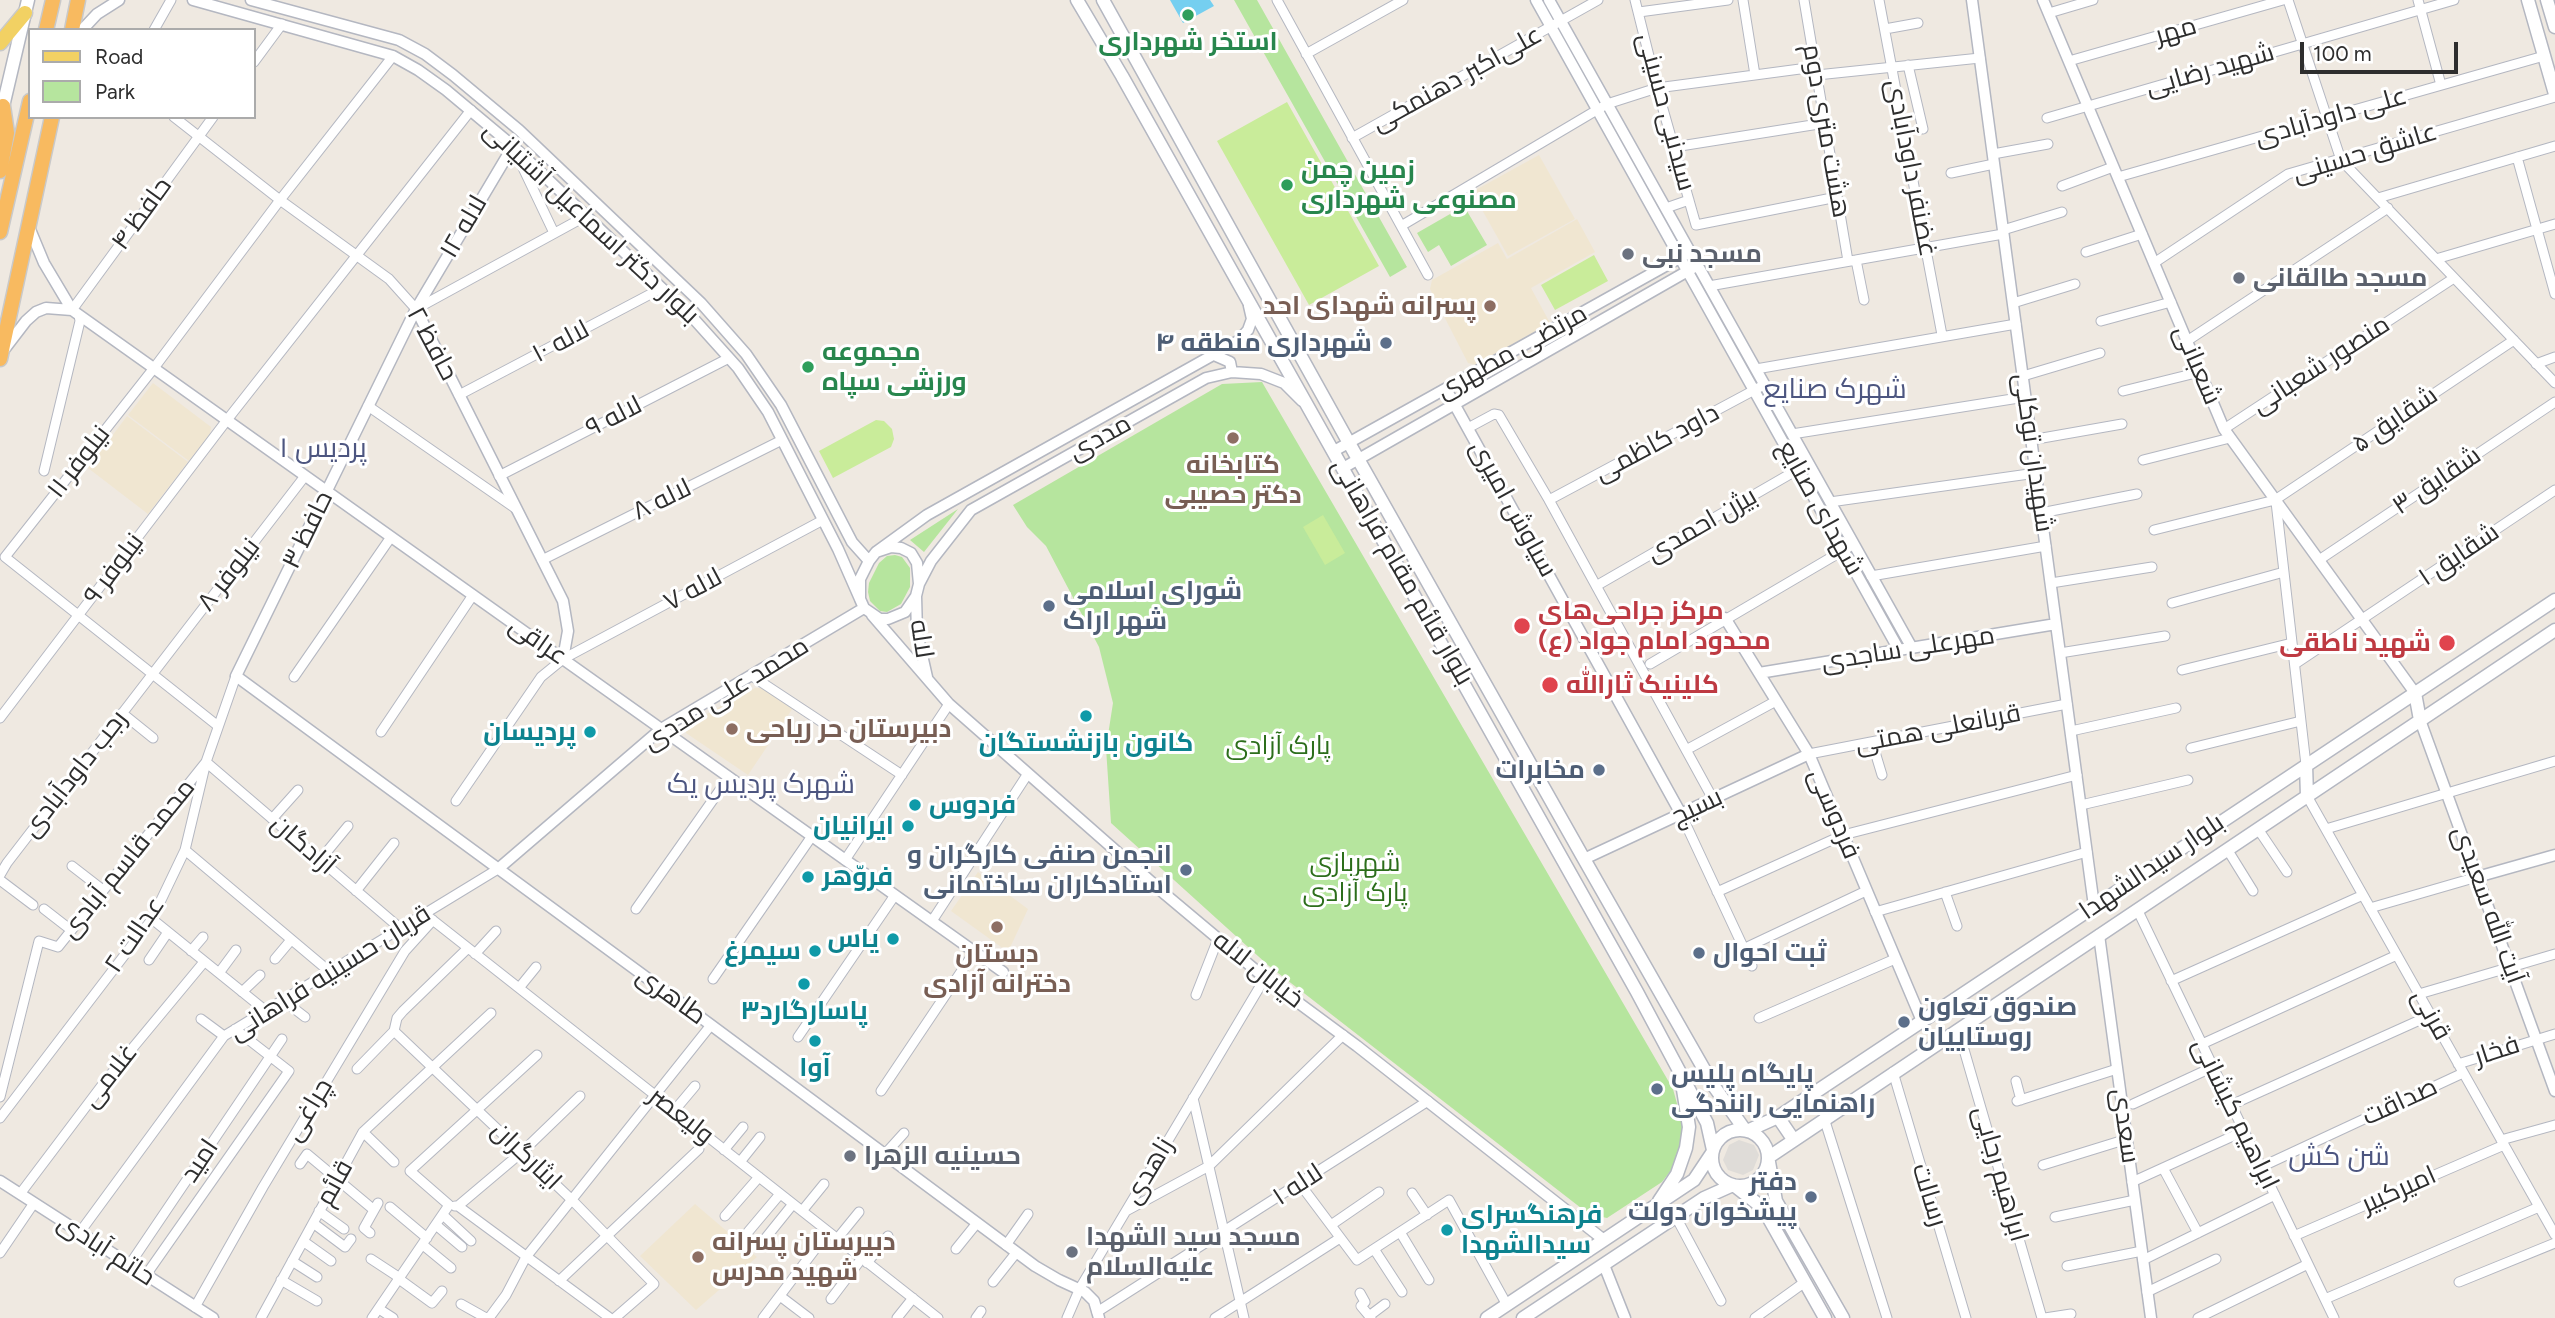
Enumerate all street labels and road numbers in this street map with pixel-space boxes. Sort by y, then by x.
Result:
street label: مهر [2152,10,2200,52]
street label: علی‌اکبر دهنمکی [1366,19,1548,139]
street label: سیدنبی حسینی [1630,30,1702,194]
street label: شهید رضایی [2142,37,2278,103]
street label: هشت متری دوم [1795,42,1857,220]
street label: غضنفر داودآبادی [1879,77,1943,259]
street label: علی داودآبادی [2251,80,2411,154]
street label: بلوار دکتر اسماعیل آشتیانی [477,115,705,331]
street label: عاشق حسینی [2289,116,2441,190]
street label: حافظ ۴ [105,172,179,256]
street label: لاله ۱۲ [434,190,494,264]
street label: مرتضی مطهری [1431,298,1593,406]
street label: حافظ ۲ [400,302,464,386]
street label: منصور شعبانی [2246,309,2396,421]
street label: لاله ۱۰ [527,314,595,370]
street label: شعبانی [2166,321,2228,409]
street label: شهیدان توکلی [2006,372,2060,534]
street label: شقایق ۵ [2346,380,2444,460]
street label: لاله ۹ [581,390,647,444]
street label: داود کاظمی [1589,397,1725,489]
street label: مددی [1063,408,1137,468]
street label: نیلوفر ۱۱ [41,419,117,505]
street label: سیاوش امیری [1463,435,1563,583]
street label: شهدای صنایع [1770,435,1870,581]
street label: شقایق ۳ [2387,440,2487,522]
street label: بلوار قائم مقام فراهانی [1324,453,1480,691]
street label: لاله ۸ [627,472,697,528]
street label: بیژن احمدی [1641,481,1763,569]
street label: حافظ ۳ [276,486,340,574]
street label: شقایق ۱ [2413,517,2505,593]
street label: نیلوفر ۹ [77,527,151,611]
street label: نیلوفر ۸ [191,532,267,618]
street label: لاله ۷ [658,562,728,618]
street label: عراقی [503,610,573,672]
street label: لاله [903,617,939,661]
street label: مهرعلی ساجدی [1819,620,1997,678]
street label: محمد علی مددی [637,631,815,757]
street label: قربانعلی همتی [1853,698,2023,760]
street label: رجب داودآبادی [16,704,134,844]
street label: فردوسی [1801,764,1867,864]
street label: محمد قاسم آبادی [54,773,202,945]
street label: بسیج [1666,782,1728,832]
street label: بلوار سیدالشهدا [2074,807,2230,927]
street label: آزادگان [264,808,342,882]
street label: آیت الله سعیدی [2445,822,2531,988]
street label: عدالت ۲ [98,891,172,979]
street label: قربان حسینیه فراهانی [223,898,437,1048]
street label: خیابان لاله [1206,925,1310,1015]
street label: طاهری [630,960,712,1032]
street label: قرنی [2404,984,2458,1046]
street label: فخار [2470,1029,2524,1073]
street label: ابراهیم کیشانی [2185,1033,2285,1195]
street label: غلامی [75,1038,145,1114]
street label: صداقت [2357,1071,2443,1133]
street label: چراغی [278,1073,340,1147]
street label: ولیعصر [642,1081,720,1151]
street label: سعدی [2104,1087,2146,1165]
street label: ابراهیم رجایی [1966,1103,2034,1245]
street label: ایثارگران [484,1115,568,1197]
street label: زاهدی [1117,1132,1181,1210]
street label: امید [174,1134,226,1188]
street label: قائم [310,1155,360,1211]
street label: لاله ۱ [1267,1157,1329,1213]
street label: رسالت [1905,1160,1953,1230]
street label: امیرکبیر [2357,1160,2441,1220]
street label: حاتم آبادی [51,1207,161,1293]

